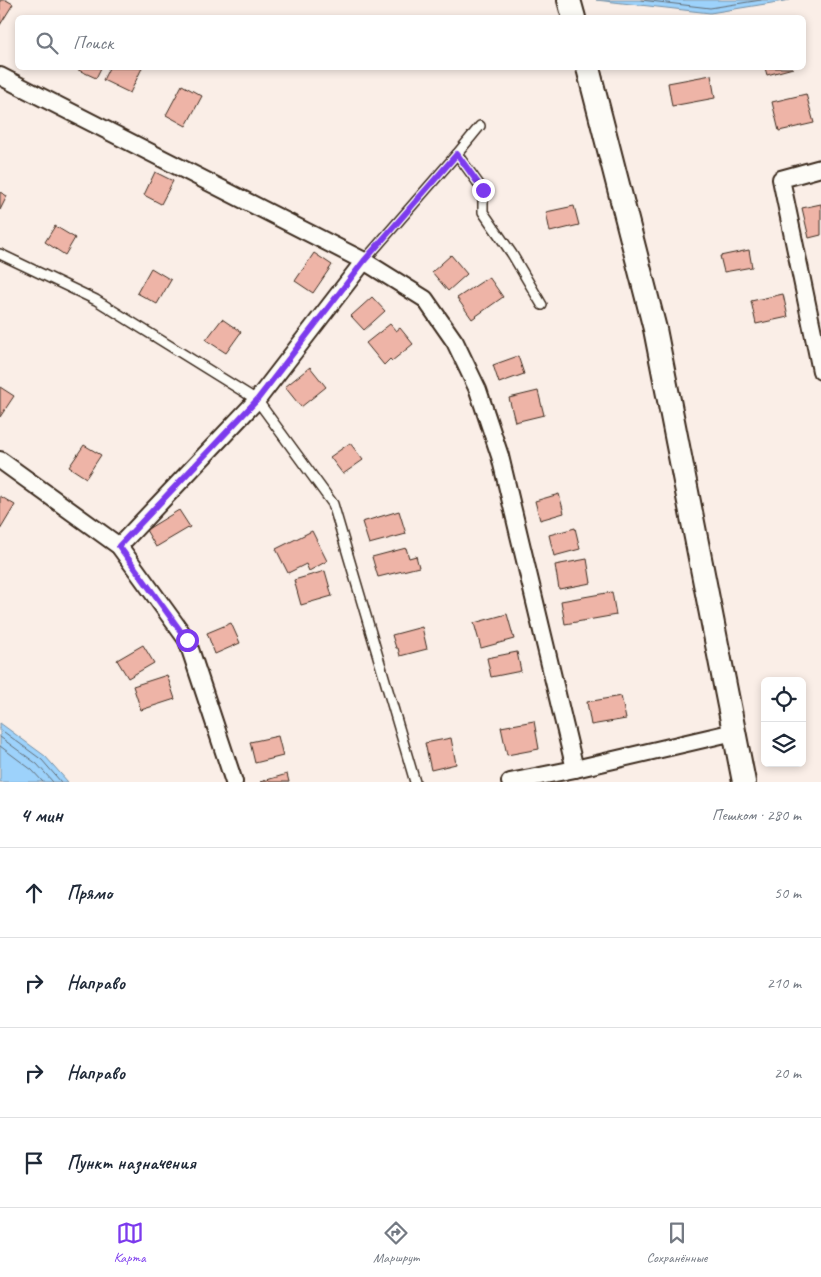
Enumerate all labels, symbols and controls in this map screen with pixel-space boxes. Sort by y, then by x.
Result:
search box [15,15,806,70]
icon: search [33,29,61,57]
text: Поиск [73,31,113,55]
route end [472,179,495,202]
route start [176,629,199,652]
map controls [761,677,806,767]
button: locate [761,677,806,722]
button: layers [761,722,806,767]
text: 4 мин [20,802,63,828]
text: Пешком · 280 m [712,805,801,825]
icon: ahead [20,879,48,907]
text: Прямо [67,881,112,905]
text: 50 m [774,883,801,903]
icon: right [20,969,48,997]
text: Направо [67,971,125,995]
text: 210 m [767,973,801,993]
icon: right [20,1059,48,1087]
text: Направо [67,1061,125,1085]
text: 20 m [774,1063,801,1083]
icon: arrive [20,1149,48,1177]
text: Пункт назначения [67,1151,196,1175]
tab: Карта [114,1219,146,1266]
tab: Маршрут [373,1219,419,1266]
tab: Сохранённые [647,1219,707,1266]

